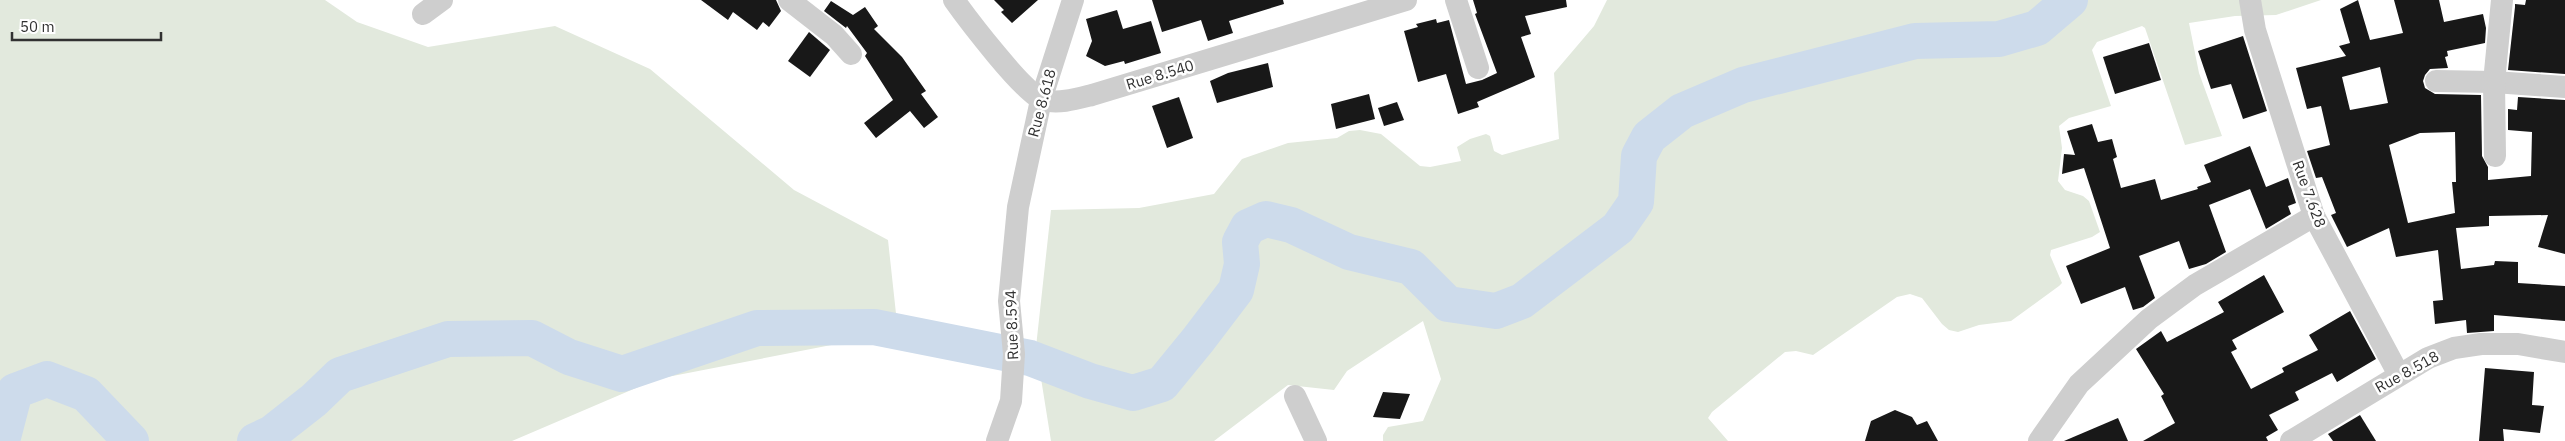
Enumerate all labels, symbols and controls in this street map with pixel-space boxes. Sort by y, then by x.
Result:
scale bar [12,10,161,42]
text: 50 m [20,17,55,36]
street label: Rue 8.540 [1124,55,1196,94]
street label: Rue 8.618 [1023,67,1060,139]
street label: Rue 7.628 [2289,158,2330,230]
street label: Rue 8.594 [1001,290,1022,360]
street label: Rue 8.518 [2372,346,2442,397]

